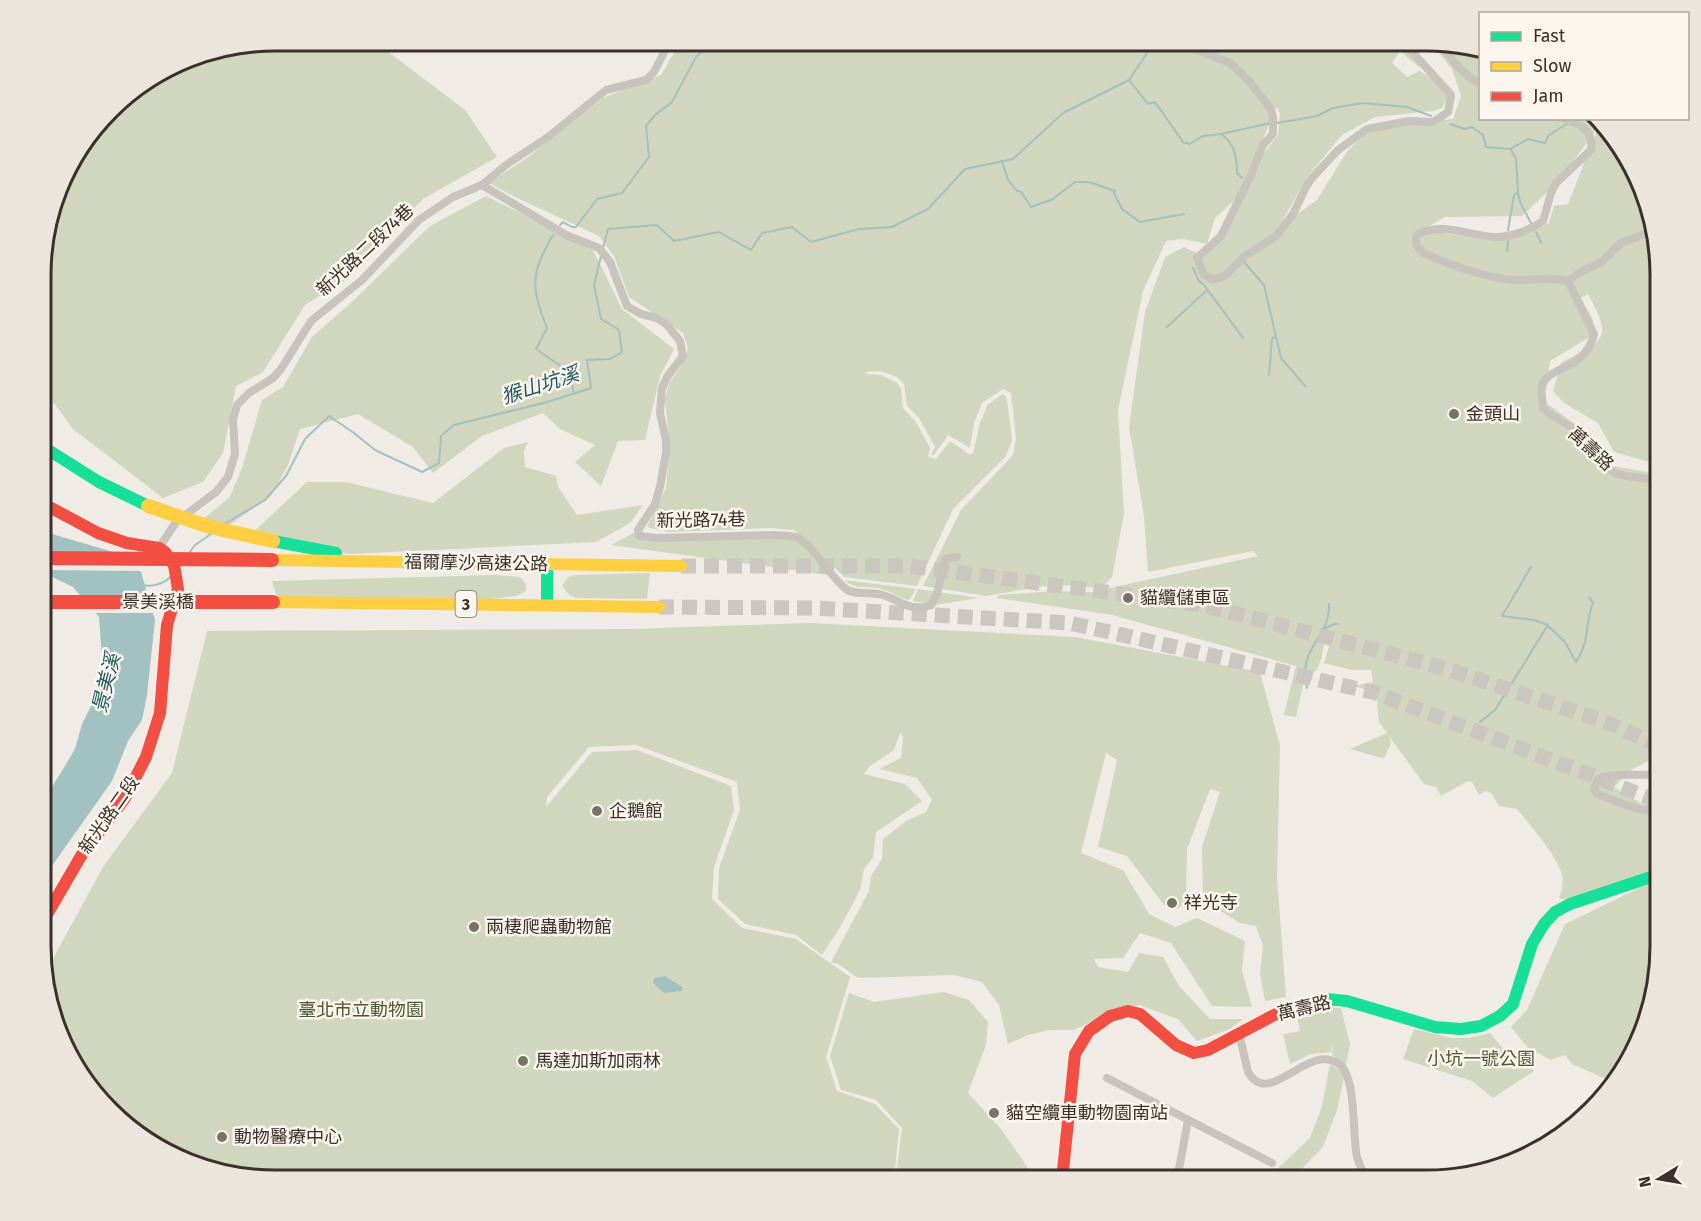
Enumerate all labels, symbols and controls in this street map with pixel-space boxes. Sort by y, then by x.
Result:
legend [1479,12,1689,120]
text: Fast [1533,25,1566,47]
text: Slow [1533,55,1572,77]
text: Jam [1533,85,1564,107]
street label: 新光路二段74巷 [312,199,418,301]
water label: 猴山坑溪 [498,360,585,409]
place label: 金頭山 [1466,403,1520,425]
marker: 金頭山 [1447,407,1461,421]
street label: 萬壽路 [1564,423,1618,475]
street label: 新光路74巷 [656,508,746,532]
street label: 福爾摩沙高速公路 [404,551,548,575]
place label: 貓纜儲車區 [1140,587,1230,609]
street label: 景美溪橋 [122,591,194,613]
road number: 3 [456,591,476,617]
marker: 貓纜儲車區 [1121,591,1135,605]
water label: 景美溪 [87,648,126,715]
street label: 新光路二段 [74,772,144,858]
place label: 企鵝館 [609,800,663,822]
marker: 企鵝館 [590,804,604,818]
place label: 祥光寺 [1184,892,1238,914]
marker: 祥光寺 [1165,896,1179,910]
place label: 兩棲爬蟲動物館 [486,916,612,938]
marker: 兩棲爬蟲動物館 [467,920,481,934]
street label: 萬壽路 [1275,991,1333,1025]
park label: 臺北市立動物園 [298,999,424,1021]
park label: 小坑一號公園 [1427,1048,1535,1070]
place label: 馬達加斯加雨林 [535,1050,661,1072]
marker: 馬達加斯加雨林 [516,1054,530,1068]
place label: 貓空纜車動物園南站 [1006,1102,1168,1124]
marker: 貓空纜車動物園南站 [987,1106,1001,1120]
place label: 動物醫療中心 [234,1126,342,1148]
marker: 動物醫療中心 [215,1130,229,1144]
north arrow [1629,1149,1689,1209]
text: N [1634,1175,1655,1189]

